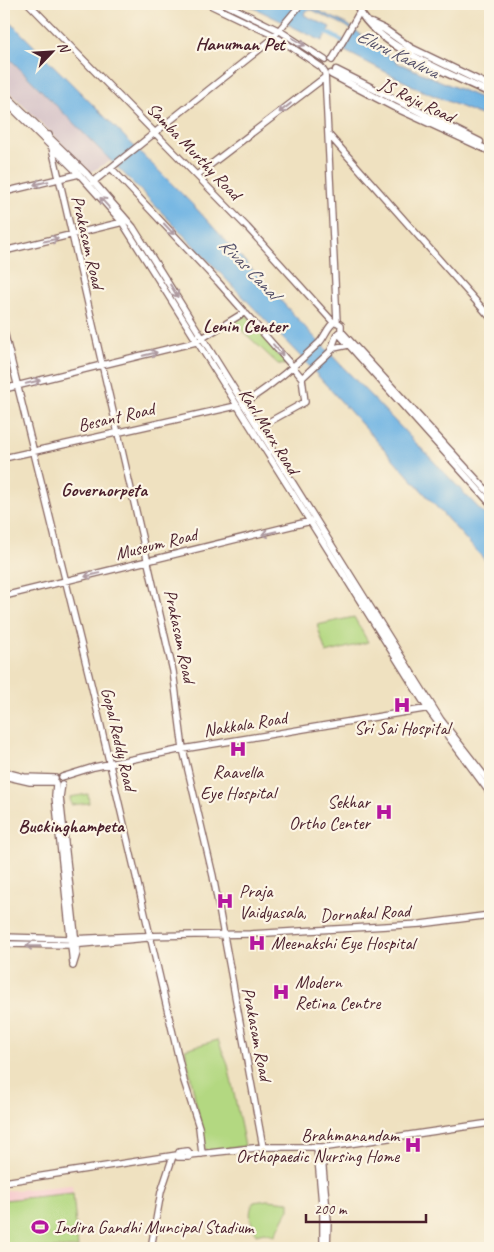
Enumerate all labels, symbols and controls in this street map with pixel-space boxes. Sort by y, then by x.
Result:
water label: Eluru Kaaluva [353,24,444,85]
north arrow [28,28,78,78]
district label: Hanuman Pet [195,32,286,56]
one-way arrow [291,38,305,48]
text: N [54,39,74,56]
street label: JS Raju Road [375,72,461,129]
street label: Samba Murthy Road [142,98,248,206]
one-way arrow [279,103,292,114]
one-way arrow [34,179,50,188]
street label: Prakasam Road [67,193,110,293]
one-way arrow [99,197,111,210]
one-way arrow [163,223,175,236]
water label: Rivas Canal [214,233,289,309]
one-way arrow [43,235,59,244]
one-way arrow [169,284,179,298]
district label: Lenin Center [203,314,289,338]
one-way arrow [273,343,284,356]
one-way arrow [141,349,157,358]
one-way arrow [24,377,40,386]
street label: Karl Marx Road [234,384,306,481]
street label: Besant Road [76,397,159,436]
district label: Governorpeta [61,478,148,502]
street label: Museum Road [113,523,202,565]
one-way arrow [261,529,277,538]
one-way arrow [84,571,100,580]
street label: Prakasam Road [159,588,201,687]
street label: Gopal Reddy Road [96,685,142,796]
hospital icon: Sri Sai Hospital [392,695,412,715]
street label: Nakkala Road [202,706,291,741]
place label: Sri Sai Hospital [354,717,453,739]
hospital icon: Raavella Eye Hospital [228,739,248,759]
place label: Raavella Eye Hospital [200,761,279,804]
place label: Sekhar Ortho Center [289,791,372,834]
hospital icon: Sekhar Ortho Center [374,802,394,822]
district label: Buckinghampeta [18,814,125,838]
place label: Praja Vaidyasala, [239,880,307,923]
hospital icon: Praja Vaidyasala, [215,891,235,911]
street label: Dornakal Road [319,900,414,926]
place label: Meenakshi Eye Hospital [271,932,418,954]
hospital icon: Meenakshi Eye Hospital [247,933,267,953]
one-way arrow [25,941,42,951]
place label: Modern Retina Centre [295,971,381,1014]
hospital icon: Modern Retina Centre [271,982,291,1002]
street label: Prakasam Road [237,986,277,1085]
place label: Brahmanandam Orthopaedic Nursing Home [236,1124,401,1167]
hospital icon: Brahmanandam Orthopaedic Nursing Home [403,1135,423,1155]
scale bar [306,1192,426,1224]
text: 200 m [314,1200,348,1219]
place label: Indira Gandhi Muncipal Stadium [54,1216,255,1238]
sports icon: Indira Gandhi Muncipal Stadium [30,1217,50,1237]

